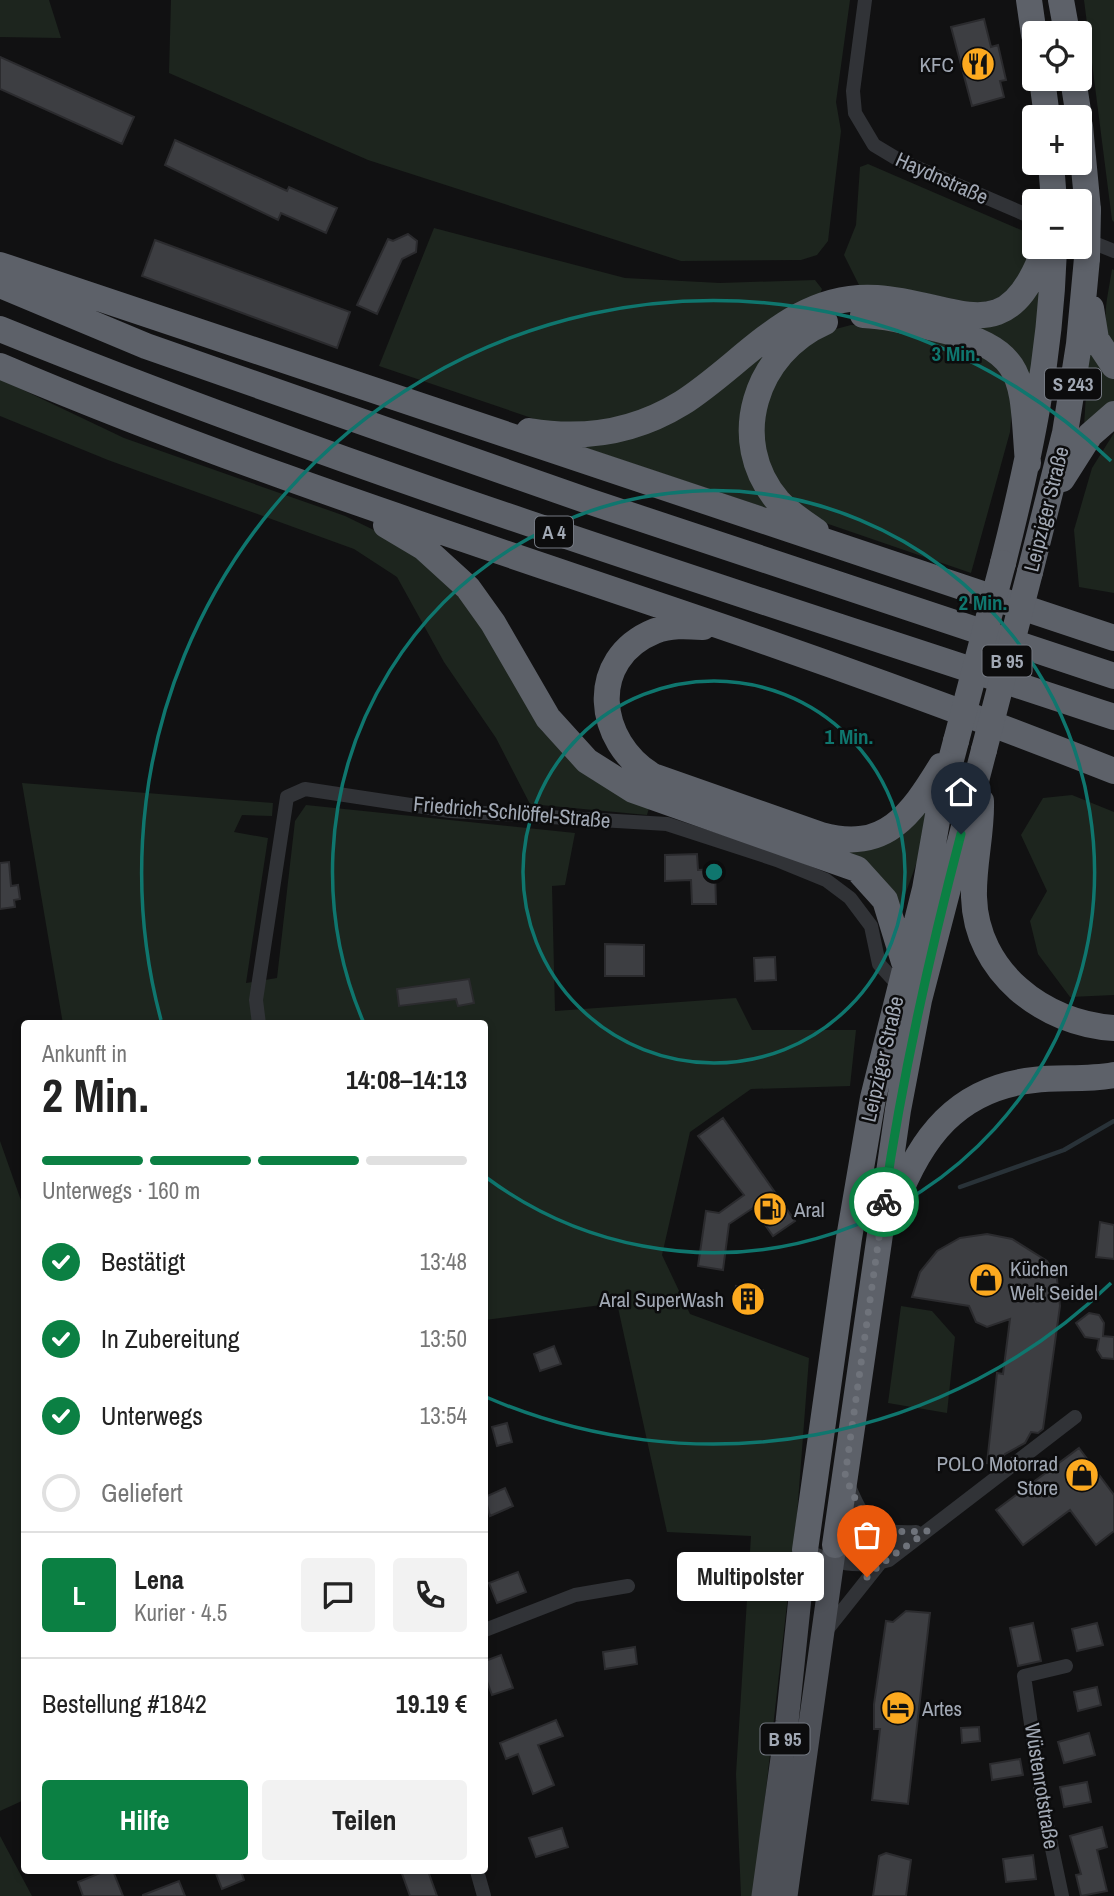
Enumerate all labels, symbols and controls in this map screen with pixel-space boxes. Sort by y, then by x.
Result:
map controls [1022,21,1092,259]
button: locate [1022,21,1092,91]
restaurant icon: KFC [959,45,997,83]
place label: KFC [920,50,954,79]
button: + [1022,105,1092,175]
street label: Haydnstraße [891,145,993,211]
button: − [1022,189,1092,259]
text: 3 Min. [932,339,980,368]
road number: S 243 [1045,368,1101,400]
street label: Leipziger Straße [1016,443,1076,575]
road number: A 4 [535,516,573,548]
text: 2 Min. [959,588,1007,617]
road number: B 95 [982,646,1032,676]
text: 1 Min. [825,722,873,751]
pin [931,762,991,834]
icon: home [942,773,980,811]
street label: Friedrich-Schlöffel-Straße [412,789,612,835]
centre of rings [702,860,726,884]
street label: Leipziger Straße [853,993,911,1125]
text: Ankunft in [42,1038,127,1069]
text: 14:08–14:13 [346,1062,467,1097]
text: 2 Min. [42,1064,149,1126]
courier [849,1167,919,1237]
text: Unterwegs · 160 m [42,1175,200,1206]
icon: bike [865,1183,903,1221]
fuel station icon: Aral [751,1190,789,1228]
place label: Aral [793,1195,825,1224]
icon: check [42,1243,80,1281]
text: Bestätigt [101,1244,185,1279]
text: 13:48 [420,1246,467,1277]
place label: Küchen Welt Seidel [1010,1254,1098,1307]
shop icon: Küchen Welt Seidel [967,1261,1005,1299]
building icon: Aral SuperWash [729,1280,767,1318]
place label: Aral SuperWash [598,1285,724,1314]
icon: check [42,1320,80,1358]
text: In Zubereitung [101,1321,240,1356]
text: 13:50 [420,1323,467,1354]
icon: check [42,1397,80,1435]
text: Unterwegs [101,1398,203,1433]
text: 13:54 [420,1400,467,1431]
place label: POLO Motorrad Store [936,1449,1058,1502]
shop icon: POLO Motorrad Store [1063,1456,1101,1494]
text: Geliefert [101,1475,183,1510]
pin [837,1505,897,1577]
icon: bag [848,1516,886,1554]
callout: Multipolster [678,1552,825,1602]
button: chat [301,1558,375,1632]
button: phone [393,1558,467,1632]
text: Multipolster [697,1561,804,1592]
text: Lena [134,1562,184,1597]
text: L [72,1578,86,1613]
text: Kurier · 4.5 [134,1597,227,1628]
text: Bestellung #1842 [42,1686,207,1721]
text: 19.19 € [396,1686,467,1721]
hotel icon: Artes [879,1689,917,1727]
place label: Artes [921,1694,962,1723]
street label: Wüstenrotstraße [1018,1721,1066,1851]
road number: B 95 [760,1723,810,1754]
button: Hilfe [42,1780,248,1860]
button: Teilen [262,1780,467,1860]

